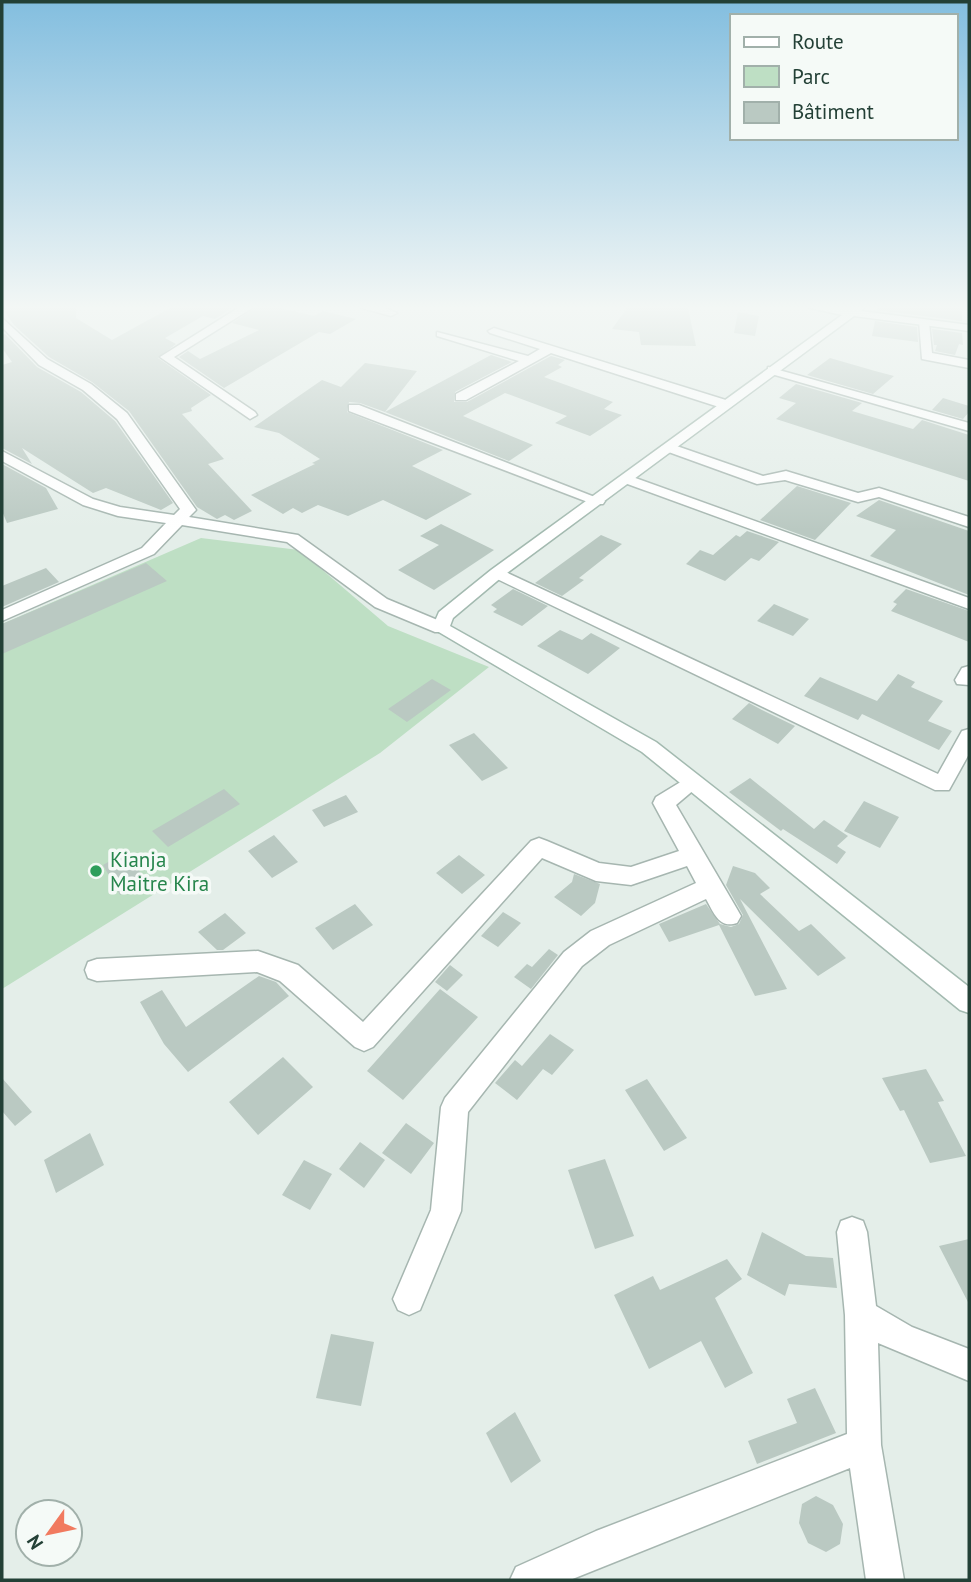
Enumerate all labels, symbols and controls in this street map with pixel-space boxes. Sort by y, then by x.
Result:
legend [730,14,957,140]
text: Route [792,28,844,55]
text: Parc [792,63,830,90]
text: Bâtiment [792,98,874,125]
place label: Kianja Maitre Kira [110,846,209,897]
marker: Kianja Maitre Kira [88,863,104,879]
north arrow [14,1498,84,1568]
text: N [21,1530,48,1554]

